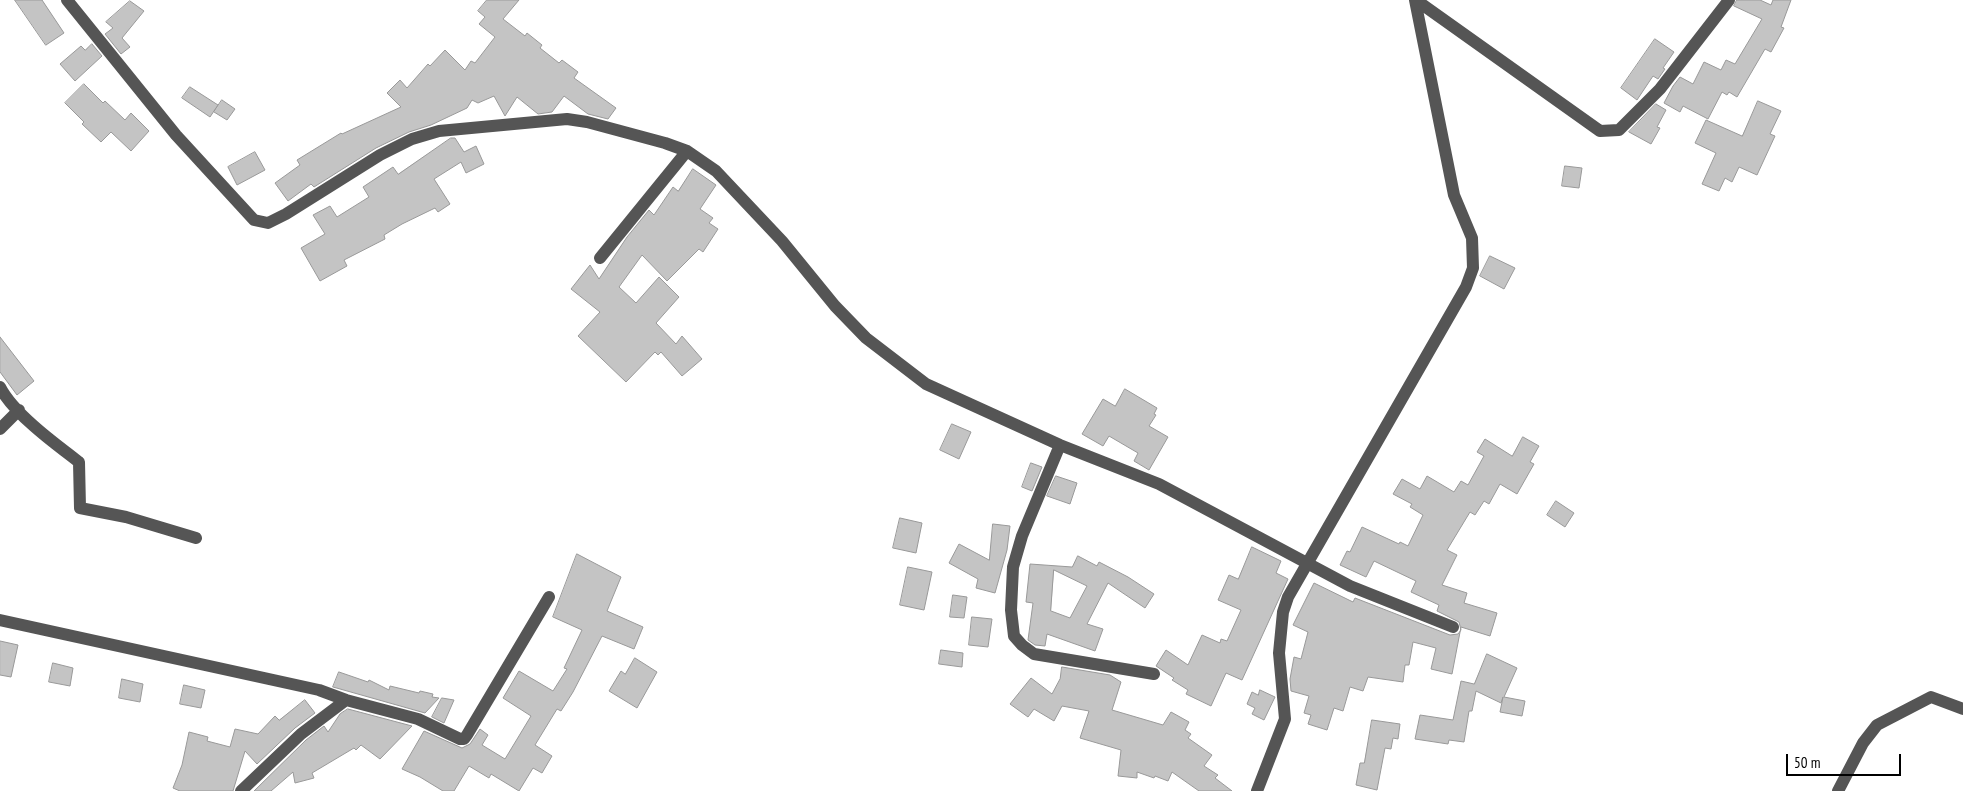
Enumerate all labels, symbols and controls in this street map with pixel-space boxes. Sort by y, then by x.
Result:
scale bar [1788,744,1903,776]
text: 50 m [1794,753,1820,772]

